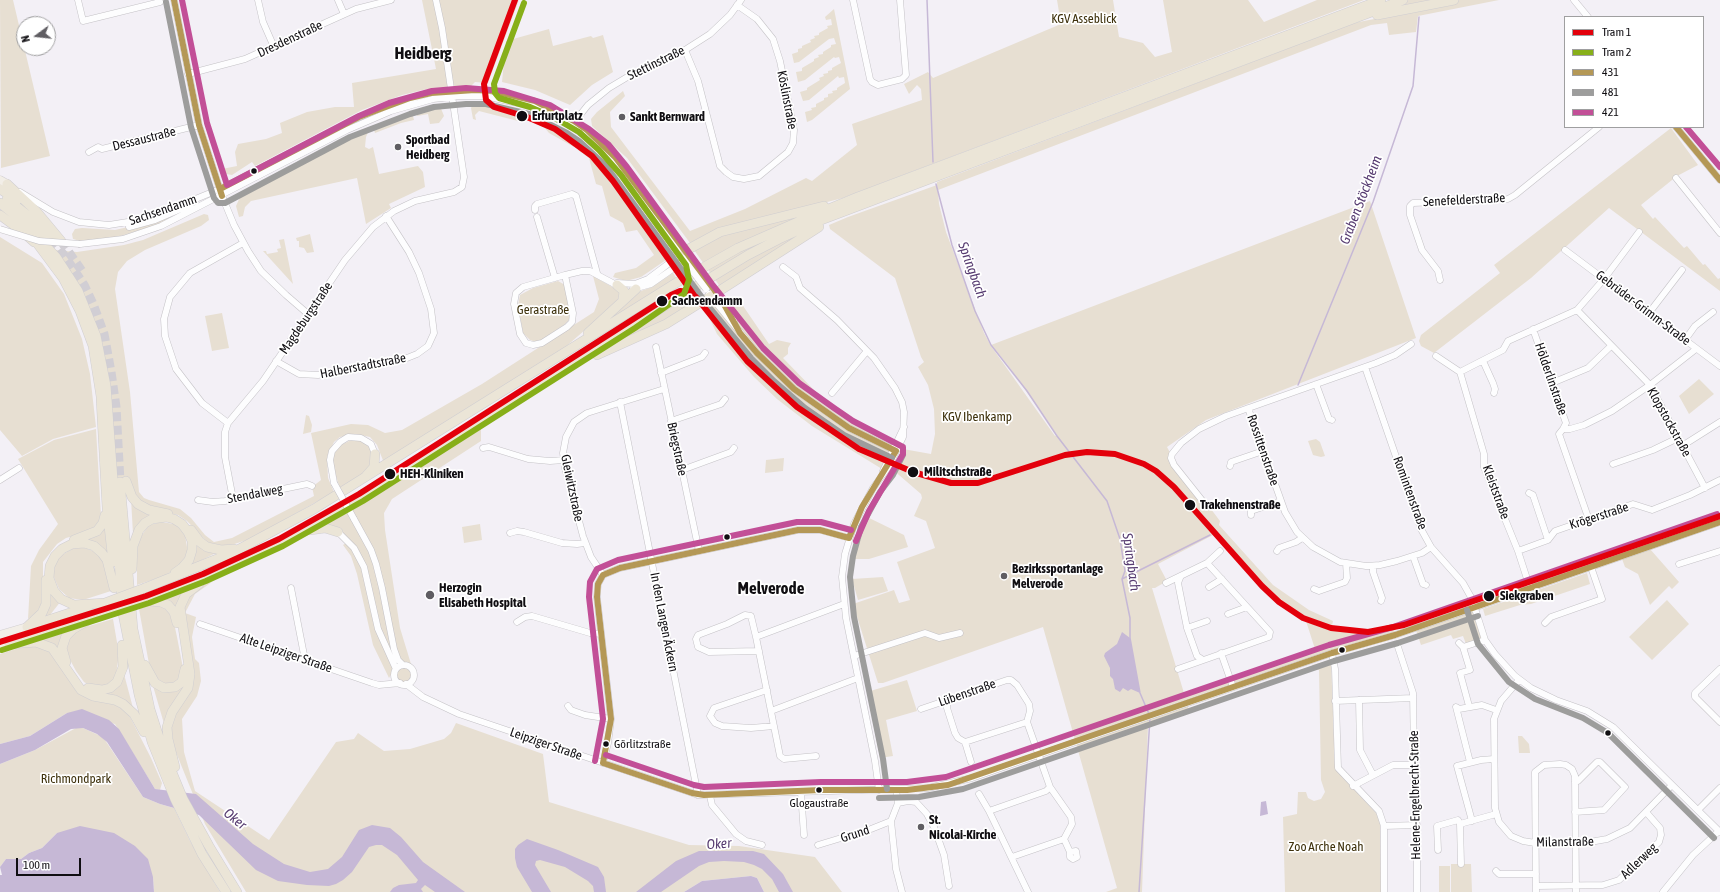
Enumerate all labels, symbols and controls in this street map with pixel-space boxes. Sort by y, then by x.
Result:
park label: KGV Asseblick [1051,11,1117,27]
north arrow [16,16,56,56]
legend [1564,16,1704,128]
street label: Dresdenstraße [255,17,325,61]
text: Tram 1 [1602,25,1631,39]
text: N [19,34,32,44]
street label: Stettinstraße [625,42,687,84]
district label: Heidberg [394,44,452,64]
text: Tram 2 [1602,45,1631,59]
text: 431 [1602,65,1619,79]
street label: Köslinstraße [774,69,800,131]
text: 481 [1602,85,1619,99]
text: 421 [1602,105,1619,119]
place label: Erfurtplatz [532,108,583,124]
marker: Erfurtplatz [515,109,529,123]
place label: Sankt Bernward [630,109,705,125]
marker: Sankt Bernward [617,112,627,122]
street label: Dessaustraße [111,124,177,154]
place label: Sportbad Heidberg [406,132,450,163]
marker: Sportbad Heidberg [393,142,403,152]
water label: Graben Stöckheim [1336,153,1386,247]
unlabelled marker [249,166,259,176]
street label: Senefelderstraße [1423,190,1505,210]
street label: Sachsendamm [127,191,199,229]
water label: Springbach [954,240,990,300]
street label: Gebrüder-Grimm-Straße [1592,267,1694,349]
street label: Magdeburgstraße [276,279,336,357]
place label: Sachsendamm [672,293,742,309]
marker: Sachsendamm [655,294,669,308]
park label: Gerastraße [517,302,569,318]
street label: Hölderlinstraße [1531,341,1571,417]
street label: Halberstadtstraße [319,350,407,382]
street label: Klopstockstraße [1644,385,1694,459]
park label: KGV Ibenkamp [942,409,1012,425]
street label: Rossittenstraße [1244,412,1282,488]
street label: Briegstraße [664,421,690,477]
street label: Gleiwitzstraße [557,453,587,523]
street label: Romintenstraße [1389,454,1431,532]
street label: Kleiststraße [1479,463,1513,521]
place label: Militschstraße [924,464,992,480]
marker: Militschstraße [906,465,920,479]
place label: HEH-Kliniken [400,466,464,482]
marker: HEH-Kliniken [383,467,397,481]
street label: Stendalweg [226,481,284,507]
place label: Trakehnenstraße [1200,497,1281,513]
marker: Trakehnenstraße [1183,498,1197,512]
street label: Krögerstraße [1567,499,1631,533]
unlabelled marker [722,532,732,542]
water label: Springbach [1119,532,1143,592]
place label: Bezirkssportanlage Melverode [1012,561,1103,592]
street label: In den Langen Äckern [647,571,681,673]
marker: Bezirkssportanlage Melverode [999,571,1009,581]
district label: Melverode [738,579,804,599]
place label: Herzogin Elisabeth Hospital [439,580,526,611]
place label: Siekgraben [1500,588,1554,604]
marker: Herzogin Elisabeth Hospital [424,589,436,601]
marker: Siekgraben [1482,589,1496,603]
street label: Alte Leipziger Straße [238,630,334,676]
unlabelled marker [1337,645,1347,655]
street label: Lübenstraße [936,676,998,710]
street label: Leipziger Straße [508,724,584,764]
unlabelled marker [1603,728,1613,738]
street label: Helene-Engelbrecht-Straße [1406,730,1424,860]
place label: Görlitzstraße [614,737,671,751]
marker: Görlitzstraße [601,739,611,749]
park label: Richmondpark [41,771,111,787]
marker: Glogaustraße [814,785,824,795]
place label: Glogaustraße [789,796,849,810]
water label: Oker [220,805,250,833]
place label: St. Nicolai-Kirche [929,812,997,843]
street label: Grund [839,822,871,846]
marker: St. Nicolai-Kirche [916,822,926,832]
street label: Milanstraße [1536,834,1594,850]
water label: Oker [706,835,732,853]
park label: Zoo Arche Noah [1289,839,1363,855]
street label: Adlerweg [1618,840,1660,882]
scale bar [18,850,83,876]
text: 100 m [23,858,50,872]

